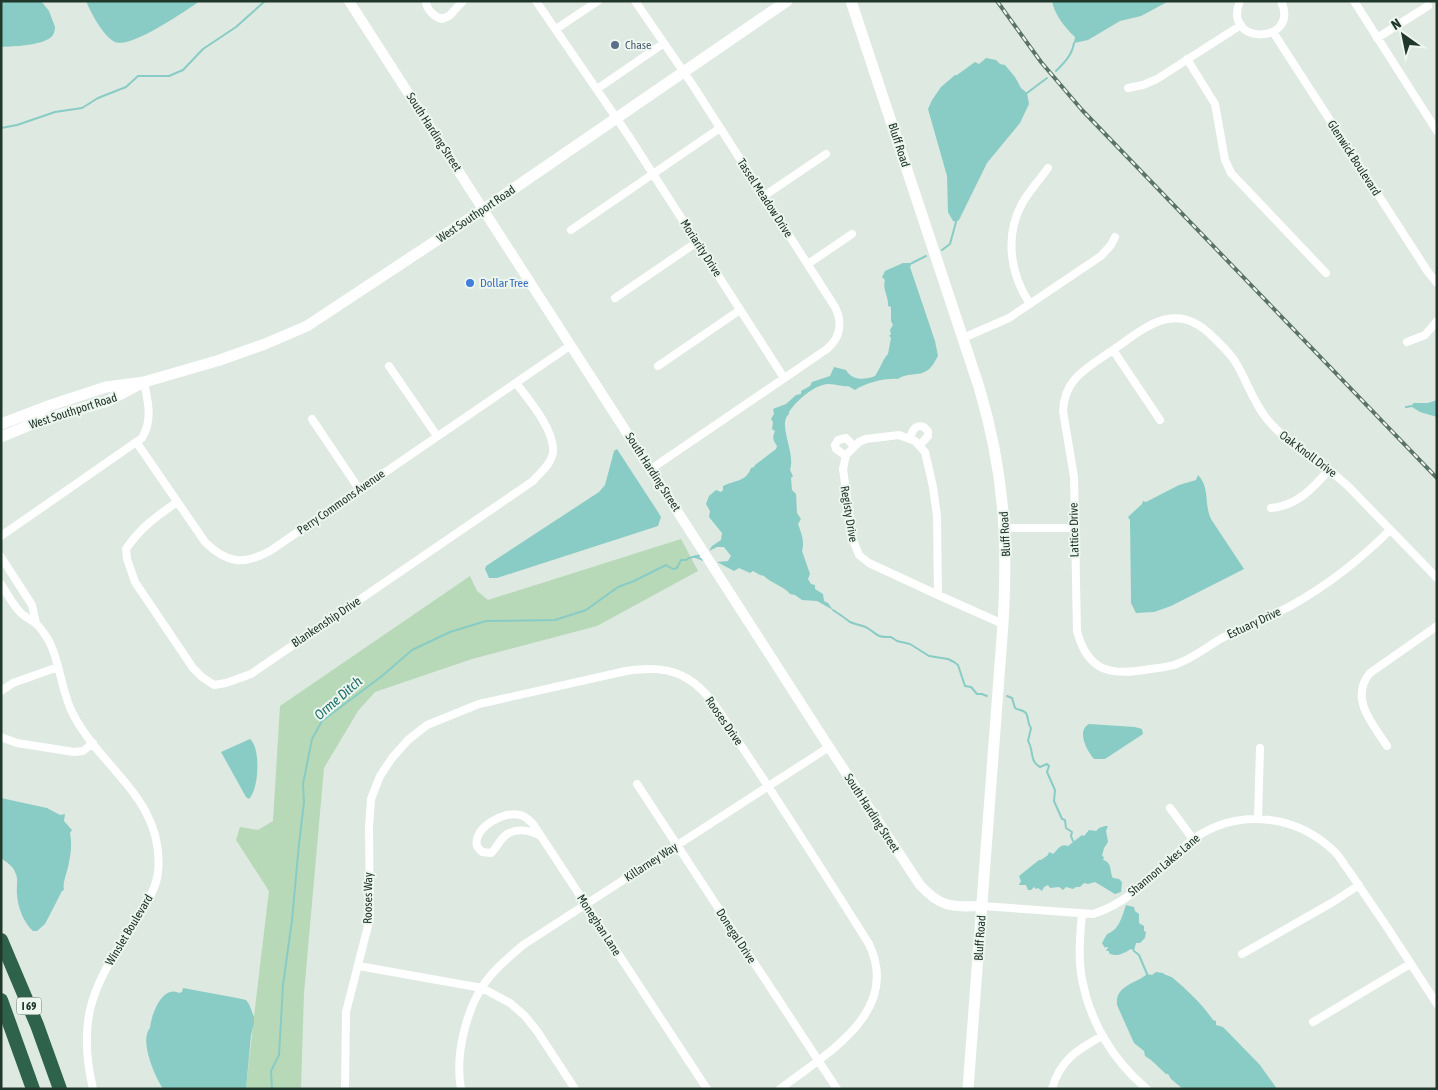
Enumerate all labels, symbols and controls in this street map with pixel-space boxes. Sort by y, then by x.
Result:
north arrow [1378,10,1428,60]
text: N [1388,15,1404,33]
place label: Chase [625,38,651,52]
marker: Chase [609,39,621,51]
street label: South Harding Street [403,90,465,174]
street label: Glenwick Boulevard [1324,118,1384,198]
street label: Bluff Road [885,121,913,169]
street label: Tassel Meadow Drive [734,156,796,240]
street label: West Southport Road [434,183,518,245]
street label: Moriarity Drive [677,217,725,279]
place label: Dollar Tree [480,276,528,290]
marker: Dollar Tree [464,277,476,289]
street label: West Southport Road [27,390,119,432]
street label: Oak Knoll Drive [1277,428,1339,480]
street label: South Harding Street [622,430,684,514]
street label: Perry Commons Avenue [294,467,388,537]
street label: Registy Drive [838,485,860,543]
street label: Lattice Drive [1067,503,1081,557]
street label: Bluff Road [997,511,1013,557]
street label: Blankenship Drive [289,594,363,650]
street label: Estuary Drive [1225,604,1283,642]
water label: Orme Ditch [311,673,365,723]
street label: Rooses Drive [702,694,746,748]
street label: South Harding Street [841,771,903,855]
street label: Shannon Lakes Lane [1125,831,1203,899]
street label: Killarney Way [622,840,680,884]
street label: Rooses Way [361,872,375,924]
street label: Winslet Boulevard [102,892,156,968]
street label: Moneghan Lane [574,892,624,958]
street label: Donegal Drive [713,906,759,966]
street label: Bluff Road [971,915,989,961]
road number: I 69 [16,998,42,1014]

